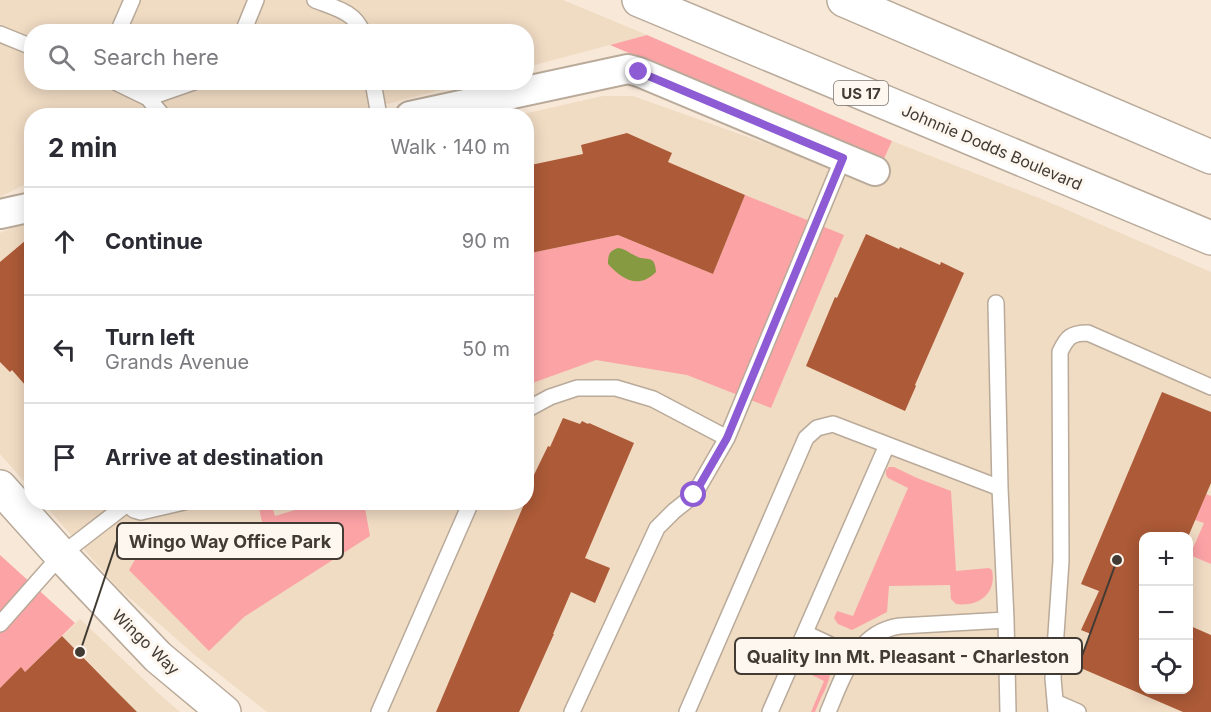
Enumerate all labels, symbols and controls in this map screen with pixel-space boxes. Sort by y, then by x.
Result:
search box [24,24,534,90]
icon: search [45,41,78,74]
text: Search here [93,44,219,70]
route end [625,58,651,84]
road number: US 17 [834,81,888,105]
street label: Johnnie Dodds Boulevard [899,100,1085,194]
text: 2 min [48,132,118,163]
text: Walk · 140 m [390,135,510,159]
icon: ahead [48,225,81,258]
text: Continue [105,228,203,254]
text: 90 m [462,229,510,253]
text: Turn left [105,324,195,350]
icon: left [48,333,81,366]
text: 50 m [462,337,510,361]
text: Grands Avenue [105,350,249,374]
icon: arrive [48,441,81,474]
text: Arrive at destination [105,444,324,470]
route start [680,481,706,507]
callout: Wingo Way Office Park [117,523,343,559]
text: Wingo Way Office Park [129,531,332,552]
map controls [1139,532,1193,694]
button: + [1139,532,1193,586]
button: − [1139,586,1193,640]
street label: Wingo Way [108,605,184,679]
callout: Quality Inn Mt. Pleasant - Charleston [735,638,1082,674]
button: locate [1139,640,1193,694]
text: Quality Inn Mt. Pleasant - Charleston [747,646,1069,667]

